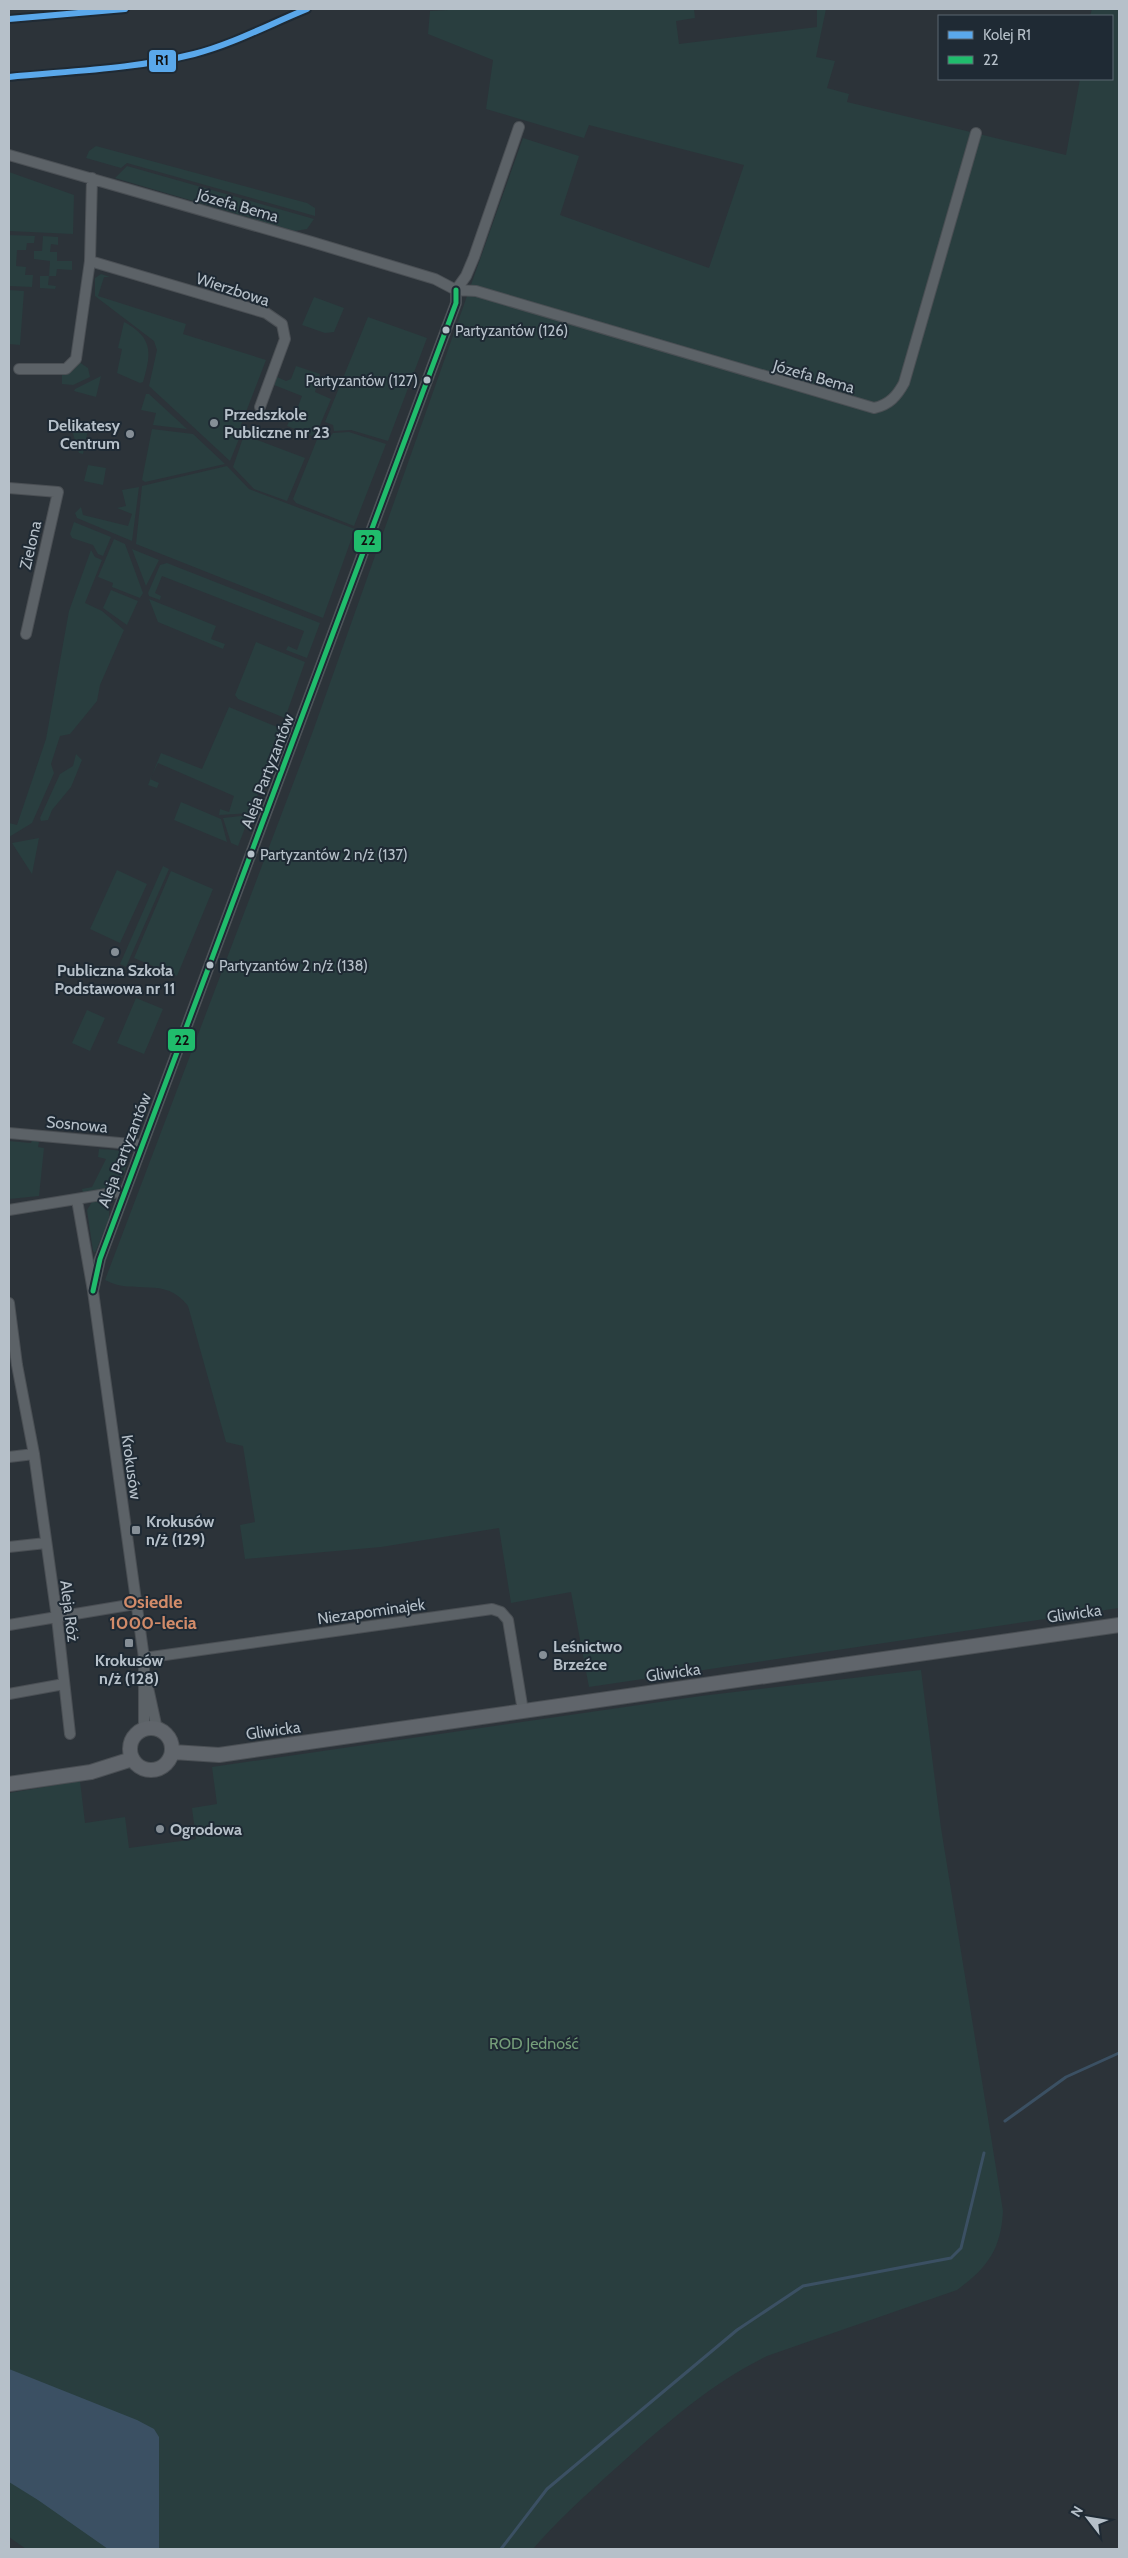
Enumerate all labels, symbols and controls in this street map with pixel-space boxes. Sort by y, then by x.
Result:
legend [938,15,1113,80]
text: Kolej R1 [983,26,1031,44]
line badge: R1 [148,49,177,73]
text: R1 [155,51,169,69]
text: 22 [983,51,999,69]
street label: Józefa Bema [194,184,281,226]
street label: Wierzbowa [194,269,272,310]
place label: Partyzantów (126) [455,322,568,340]
marker: Partyzantów (126) [441,325,451,335]
street label: Józefa Bema [770,355,857,397]
place label: Partyzantów (127) [305,372,418,390]
marker: Partyzantów (127) [422,375,432,385]
place label: Przedszkole Publiczne nr 23 [224,405,330,442]
place label: Delikatesy Centrum [48,416,120,453]
marker: Przedszkole Publiczne nr 23 [208,417,220,429]
marker: Delikatesy Centrum [124,428,136,440]
street label: Zielona [16,519,45,571]
line badge: 22 [353,529,382,553]
text: 22 [361,531,375,549]
street label: Aleja Partyzantów [237,711,298,831]
place label: Partyzantów 2 n/ż (137) [260,846,408,864]
marker: Partyzantów 2 n/ż (137) [246,849,256,859]
marker: Publiczna Szkoła Podstawowa nr 11 [109,946,121,958]
place label: Partyzantów 2 n/ż (138) [219,957,368,975]
marker: Partyzantów 2 n/ż (138) [205,960,215,970]
place label: Publiczna Szkoła Podstawowa nr 11 [55,961,175,998]
line badge: 22 [167,1028,196,1052]
text: 22 [175,1031,189,1049]
street label: Aleja Partyzantów [94,1090,155,1210]
street label: Sosnowa [45,1112,109,1137]
street label: Krokusów [118,1433,146,1501]
place label: Krokusów n/ż (129) [146,1512,215,1549]
marker: Krokusów n/ż (129) [130,1524,142,1536]
street label: Aleja Róż [56,1579,83,1643]
district label: Osiedle 1000-lecia [109,1591,197,1634]
street label: Niezapominajek [316,1594,427,1628]
street label: Gliwicka [1046,1600,1103,1627]
marker: Krokusów n/ż (128) [123,1637,135,1649]
place label: Leśnictwo Brzeźce [553,1637,622,1674]
marker: Leśnictwo Brzeźce [537,1649,549,1661]
place label: Krokusów n/ż (128) [95,1651,164,1688]
street label: Gliwicka [645,1659,702,1686]
street label: Gliwicka [245,1717,302,1744]
place label: Ogrodowa [170,1820,242,1839]
marker: Ogrodowa [154,1823,166,1835]
park label: ROD Jedność [489,2034,579,2053]
north arrow [1063,2493,1113,2543]
text: N [1067,2502,1087,2520]

